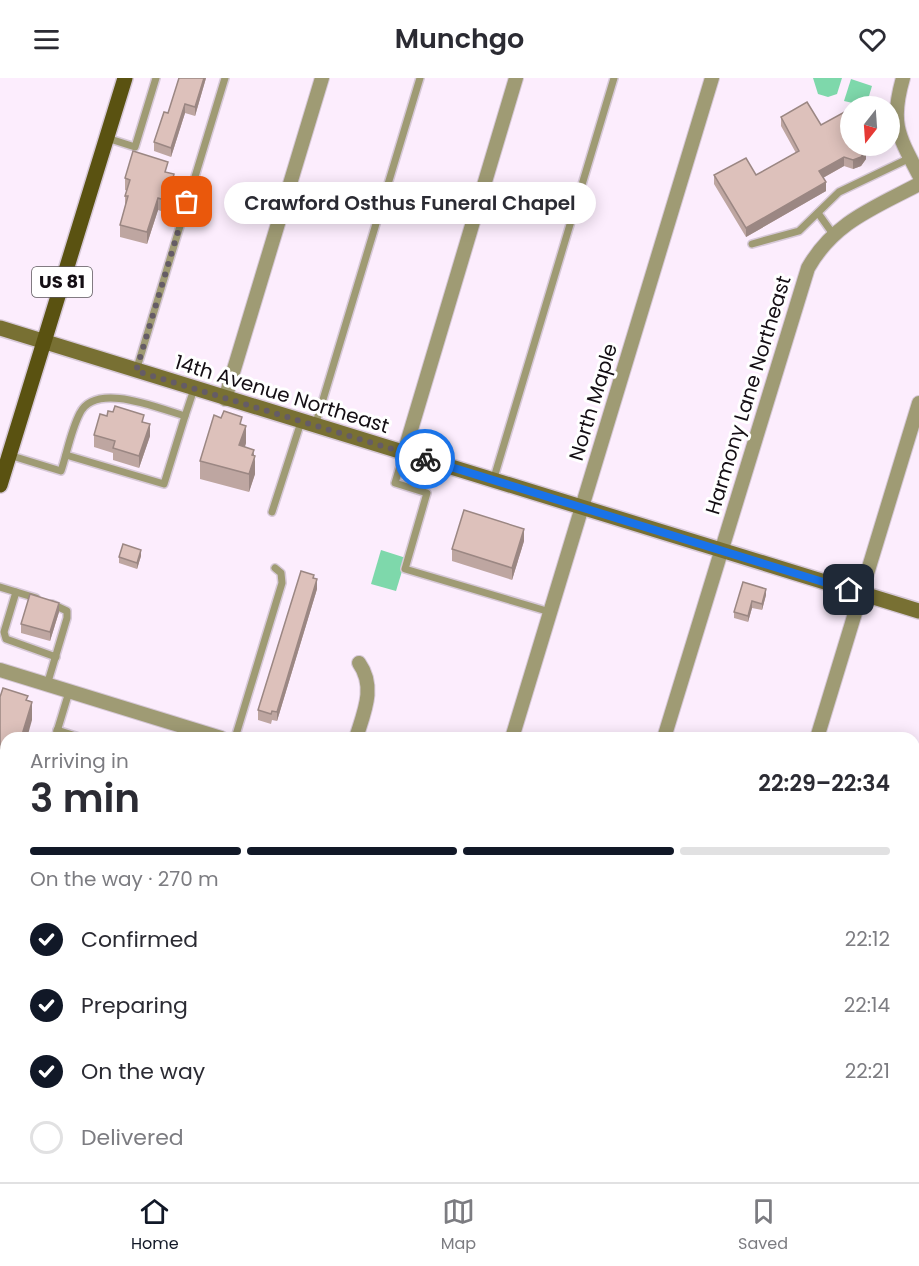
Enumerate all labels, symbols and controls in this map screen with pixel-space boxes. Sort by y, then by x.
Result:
text: Munchgo [395,20,524,57]
icon: menu [30,23,63,56]
icon: heart [856,23,889,56]
north arrow [840,96,900,156]
map controls [840,96,900,156]
pin [161,176,212,227]
callout: Crawford Osthus Funeral Chapel [223,181,595,223]
icon: bag [170,185,203,218]
text: Crawford Osthus Funeral Chapel [244,189,576,217]
road number: US 81 [32,267,92,297]
street label: Harmony Lane Northeast [698,272,798,518]
street label: North Maple [562,340,624,464]
street label: 14th Avenue Northeast [171,348,393,440]
courier [395,429,455,489]
icon: bike [409,443,442,476]
pin [823,564,874,615]
icon: home [832,573,865,606]
text: Arriving in [30,747,129,775]
text: 22:29–22:34 [758,768,890,799]
text: 3 min [30,771,140,826]
text: On the way · 270 m [30,865,219,893]
icon: check [30,923,63,956]
text: Confirmed [81,924,198,955]
text: 22:12 [845,925,890,953]
icon: check [30,989,63,1022]
text: Preparing [81,990,188,1021]
text: 22:14 [844,991,890,1019]
icon: check [30,1055,63,1088]
text: On the way [81,1056,205,1087]
text: 22:21 [845,1057,890,1085]
text: Delivered [81,1122,184,1153]
tab: Home [131,1195,179,1256]
tab: Map [441,1195,476,1256]
tab: Saved [738,1195,788,1256]

